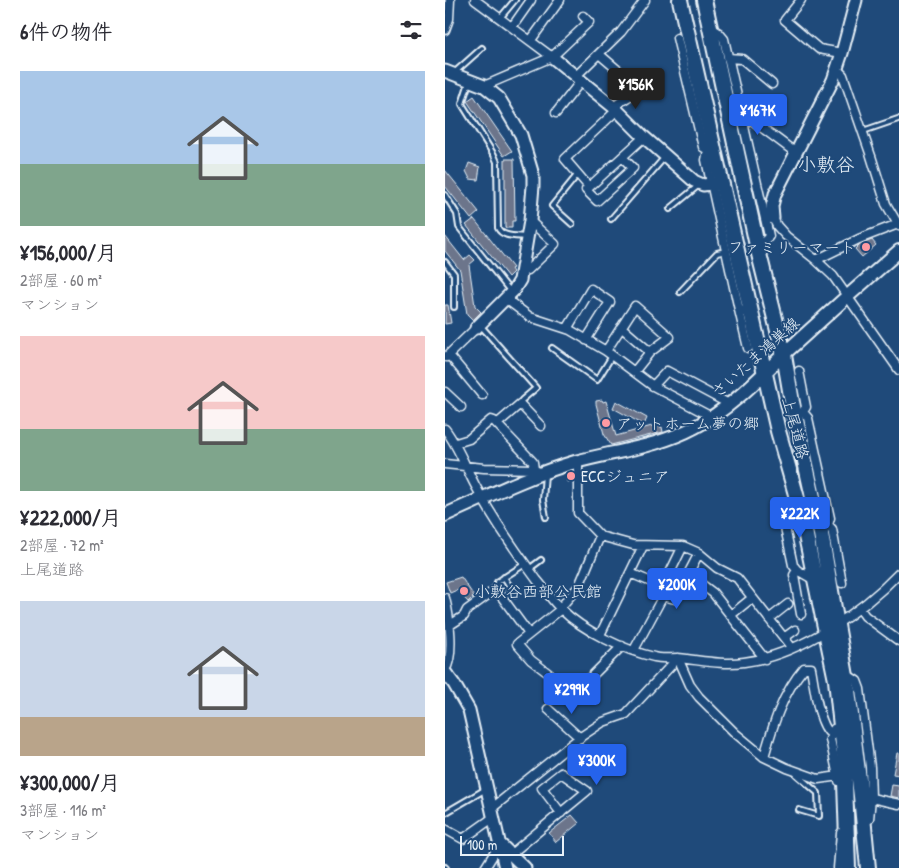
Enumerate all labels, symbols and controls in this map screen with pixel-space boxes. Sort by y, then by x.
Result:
icon: filters [397,16,425,44]
text: 6件の物件 [20,17,112,46]
pin: ¥156K [601,68,671,110]
text: ¥156K [619,73,653,95]
pin: ¥167K [723,94,793,136]
text: ¥167K [740,99,776,121]
icon: home [178,103,268,193]
district label: 小敷谷 [797,151,855,177]
place label: ファミリーマート [728,236,856,258]
text: ¥156,000/月 [20,238,117,267]
marker: ファミリーマート [860,241,872,253]
text: 2部屋 · 60 m² [20,269,102,291]
text: マンション [20,293,99,315]
street label: さいたま鴻巣線 [706,312,804,402]
icon: home [178,368,268,458]
street label: 上尾道路 [777,394,815,462]
place label: アットホーム夢の郷 [616,412,759,434]
marker: アットホーム夢の郷 [600,417,612,429]
place label: ECCジュニア [581,465,670,487]
marker: ECCジュニア [565,470,577,482]
pin: ¥222K [765,496,835,539]
text: ¥222K [781,502,819,524]
text: ¥222,000/月 [20,503,122,532]
text: 2部屋 · 72 m² [20,534,104,556]
text: 上尾道路 [20,558,84,580]
pin: ¥200K [642,568,712,610]
text: ¥200K [658,573,696,595]
place label: 小敷谷西部公民館 [474,580,602,602]
marker: 小敷谷西部公民館 [458,585,470,597]
icon: home [178,633,268,723]
pin: ¥299K [537,672,607,715]
text: ¥299K [554,678,590,700]
pin: ¥300K [562,744,632,786]
text: ¥300K [578,749,616,771]
text: ¥300,000/月 [20,768,120,797]
text: 3部屋 · 116 m² [20,799,106,821]
text: マンション [20,823,99,845]
scale bar [460,833,564,856]
text: 100 m [467,835,497,854]

